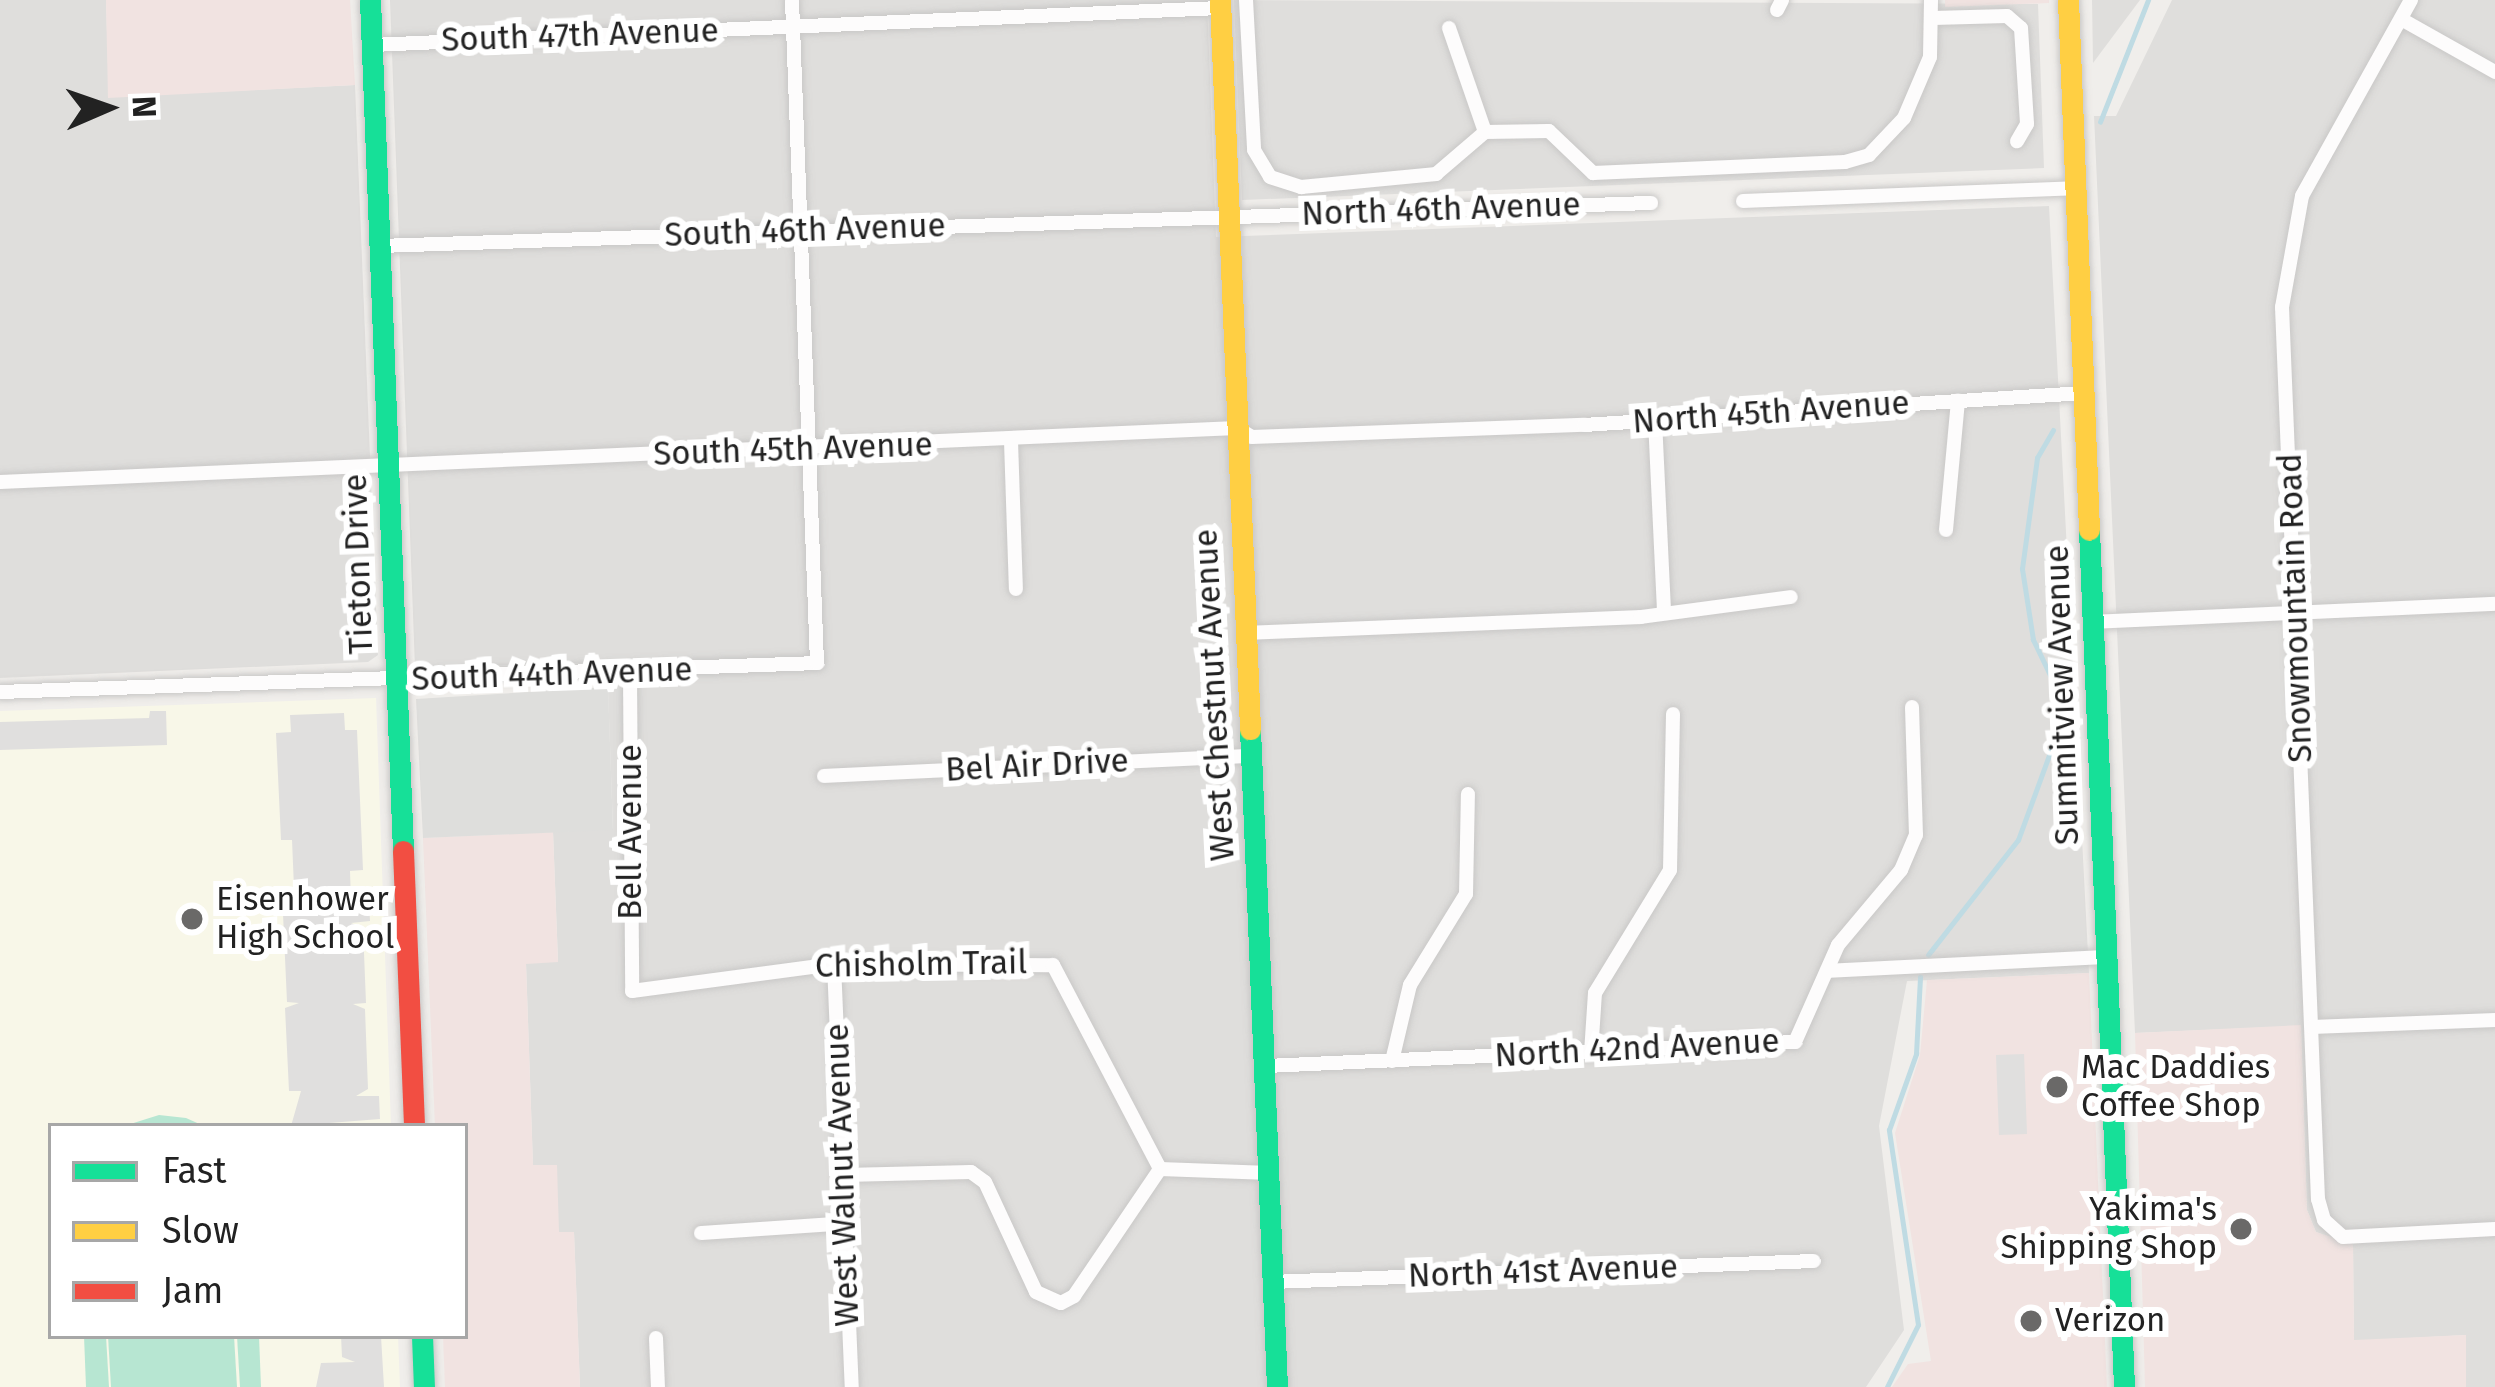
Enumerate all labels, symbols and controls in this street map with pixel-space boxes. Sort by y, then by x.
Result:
street label: South 47th Avenue [441,11,719,61]
north arrow [48,48,168,168]
text: N [124,95,164,118]
street label: North 46th Avenue [1301,185,1581,235]
street label: South 46th Avenue [664,206,946,256]
street label: North 45th Avenue [1631,384,1911,442]
street label: South 45th Avenue [653,425,933,475]
street label: Snowmountain Road [2271,453,2321,763]
street label: Tieton Drive [336,473,382,655]
street label: West Chestnut Avenue [1187,528,1243,862]
street label: Summitview Avenue [2038,544,2088,846]
street label: South 44th Avenue [411,650,693,700]
street label: Bel Air Drive [944,741,1130,791]
street label: Bell Avenue [611,744,651,920]
place label: Eisenhower High School [216,880,394,958]
marker: Eisenhower High School [179,906,205,932]
street label: Chisholm Trail [815,943,1027,987]
street label: North 42nd Avenue [1494,1022,1780,1076]
street label: West Walnut Avenue [818,1023,868,1327]
place label: Mac Daddies Coffee Shop [2081,1048,2270,1126]
marker: Mac Daddies Coffee Shop [2044,1074,2070,1100]
legend [48,1123,468,1339]
text: Fast [162,1149,227,1193]
place label: Yakima's Shipping Shop [2000,1190,2217,1268]
text: Slow [162,1209,239,1253]
marker: Yakima's Shipping Shop [2228,1216,2254,1242]
street label: North 41st Avenue [1407,1247,1679,1297]
text: Jam [162,1269,223,1313]
place label: Verizon [2055,1301,2165,1341]
marker: Verizon [2018,1308,2044,1334]

